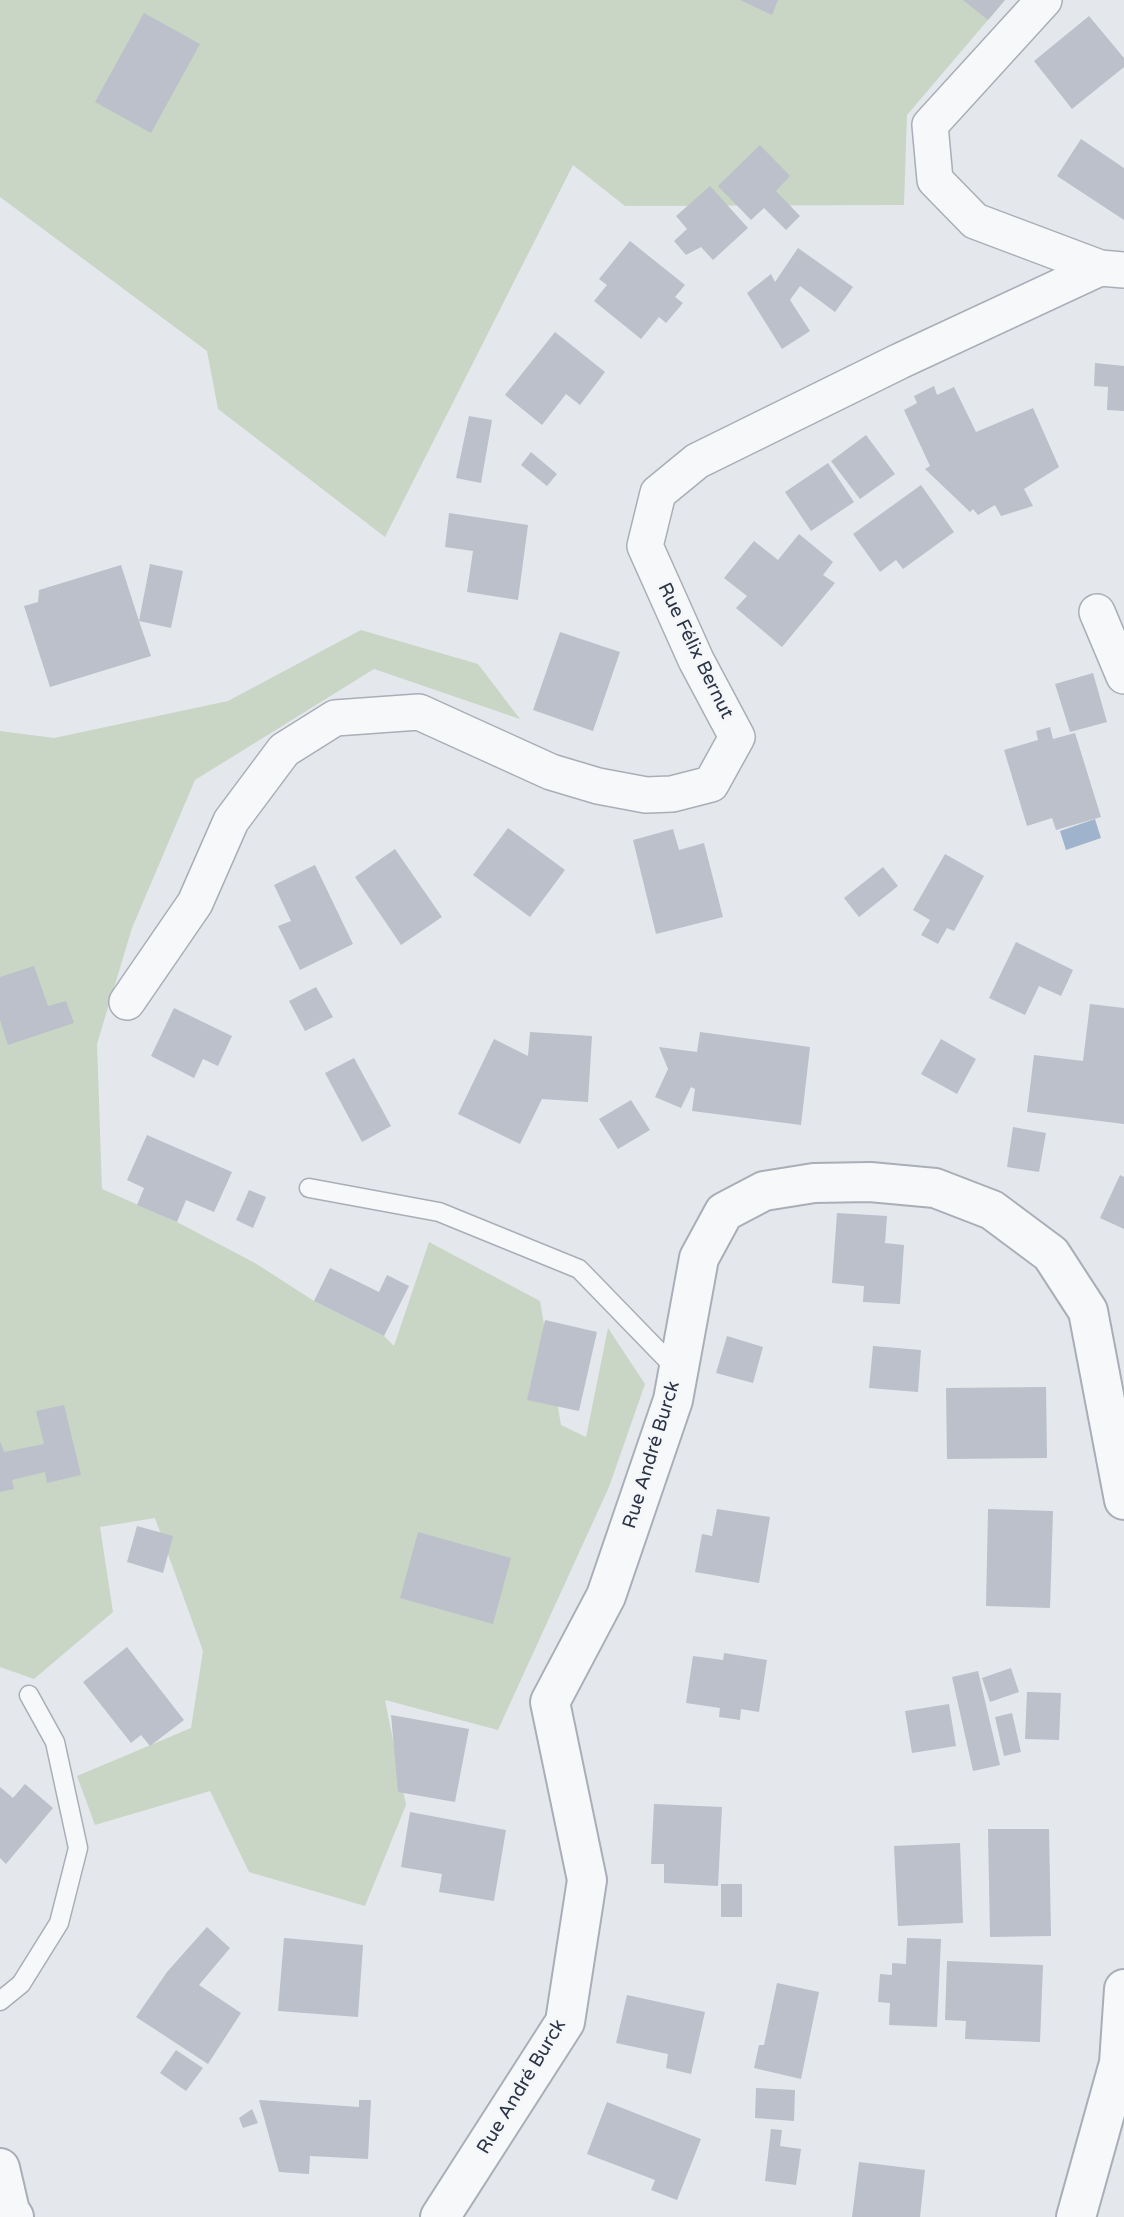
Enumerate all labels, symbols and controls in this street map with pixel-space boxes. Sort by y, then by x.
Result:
street label: Rue Félix Bernut [652,579,738,723]
street label: Rue André Burck [619,1378,685,1532]
street label: Rue André Burck [473,2015,571,2159]

